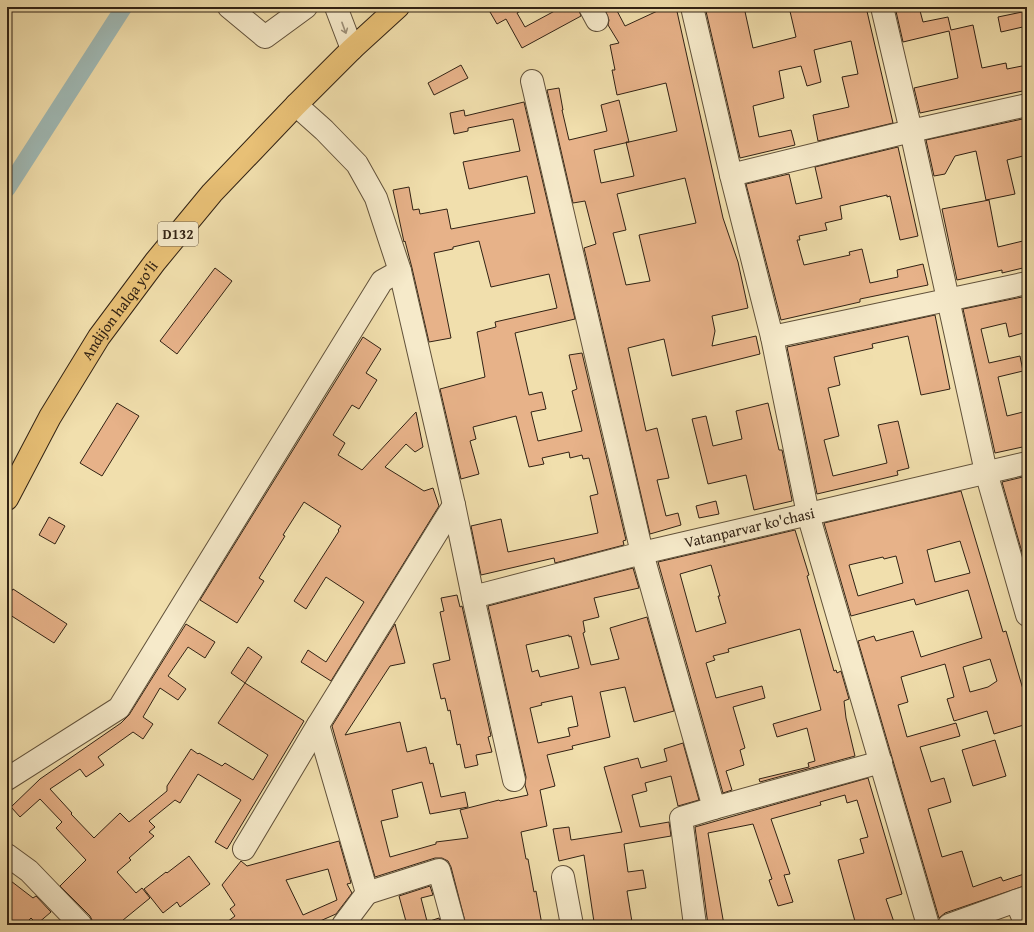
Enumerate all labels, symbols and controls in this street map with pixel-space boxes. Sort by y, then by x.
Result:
one-way arrow [341,22,349,34]
road number: D132 [158,222,198,246]
street label: Andijon halqa yo‘li [76,256,162,364]
street label: Vatanparvar ko'chasi [682,502,817,553]

